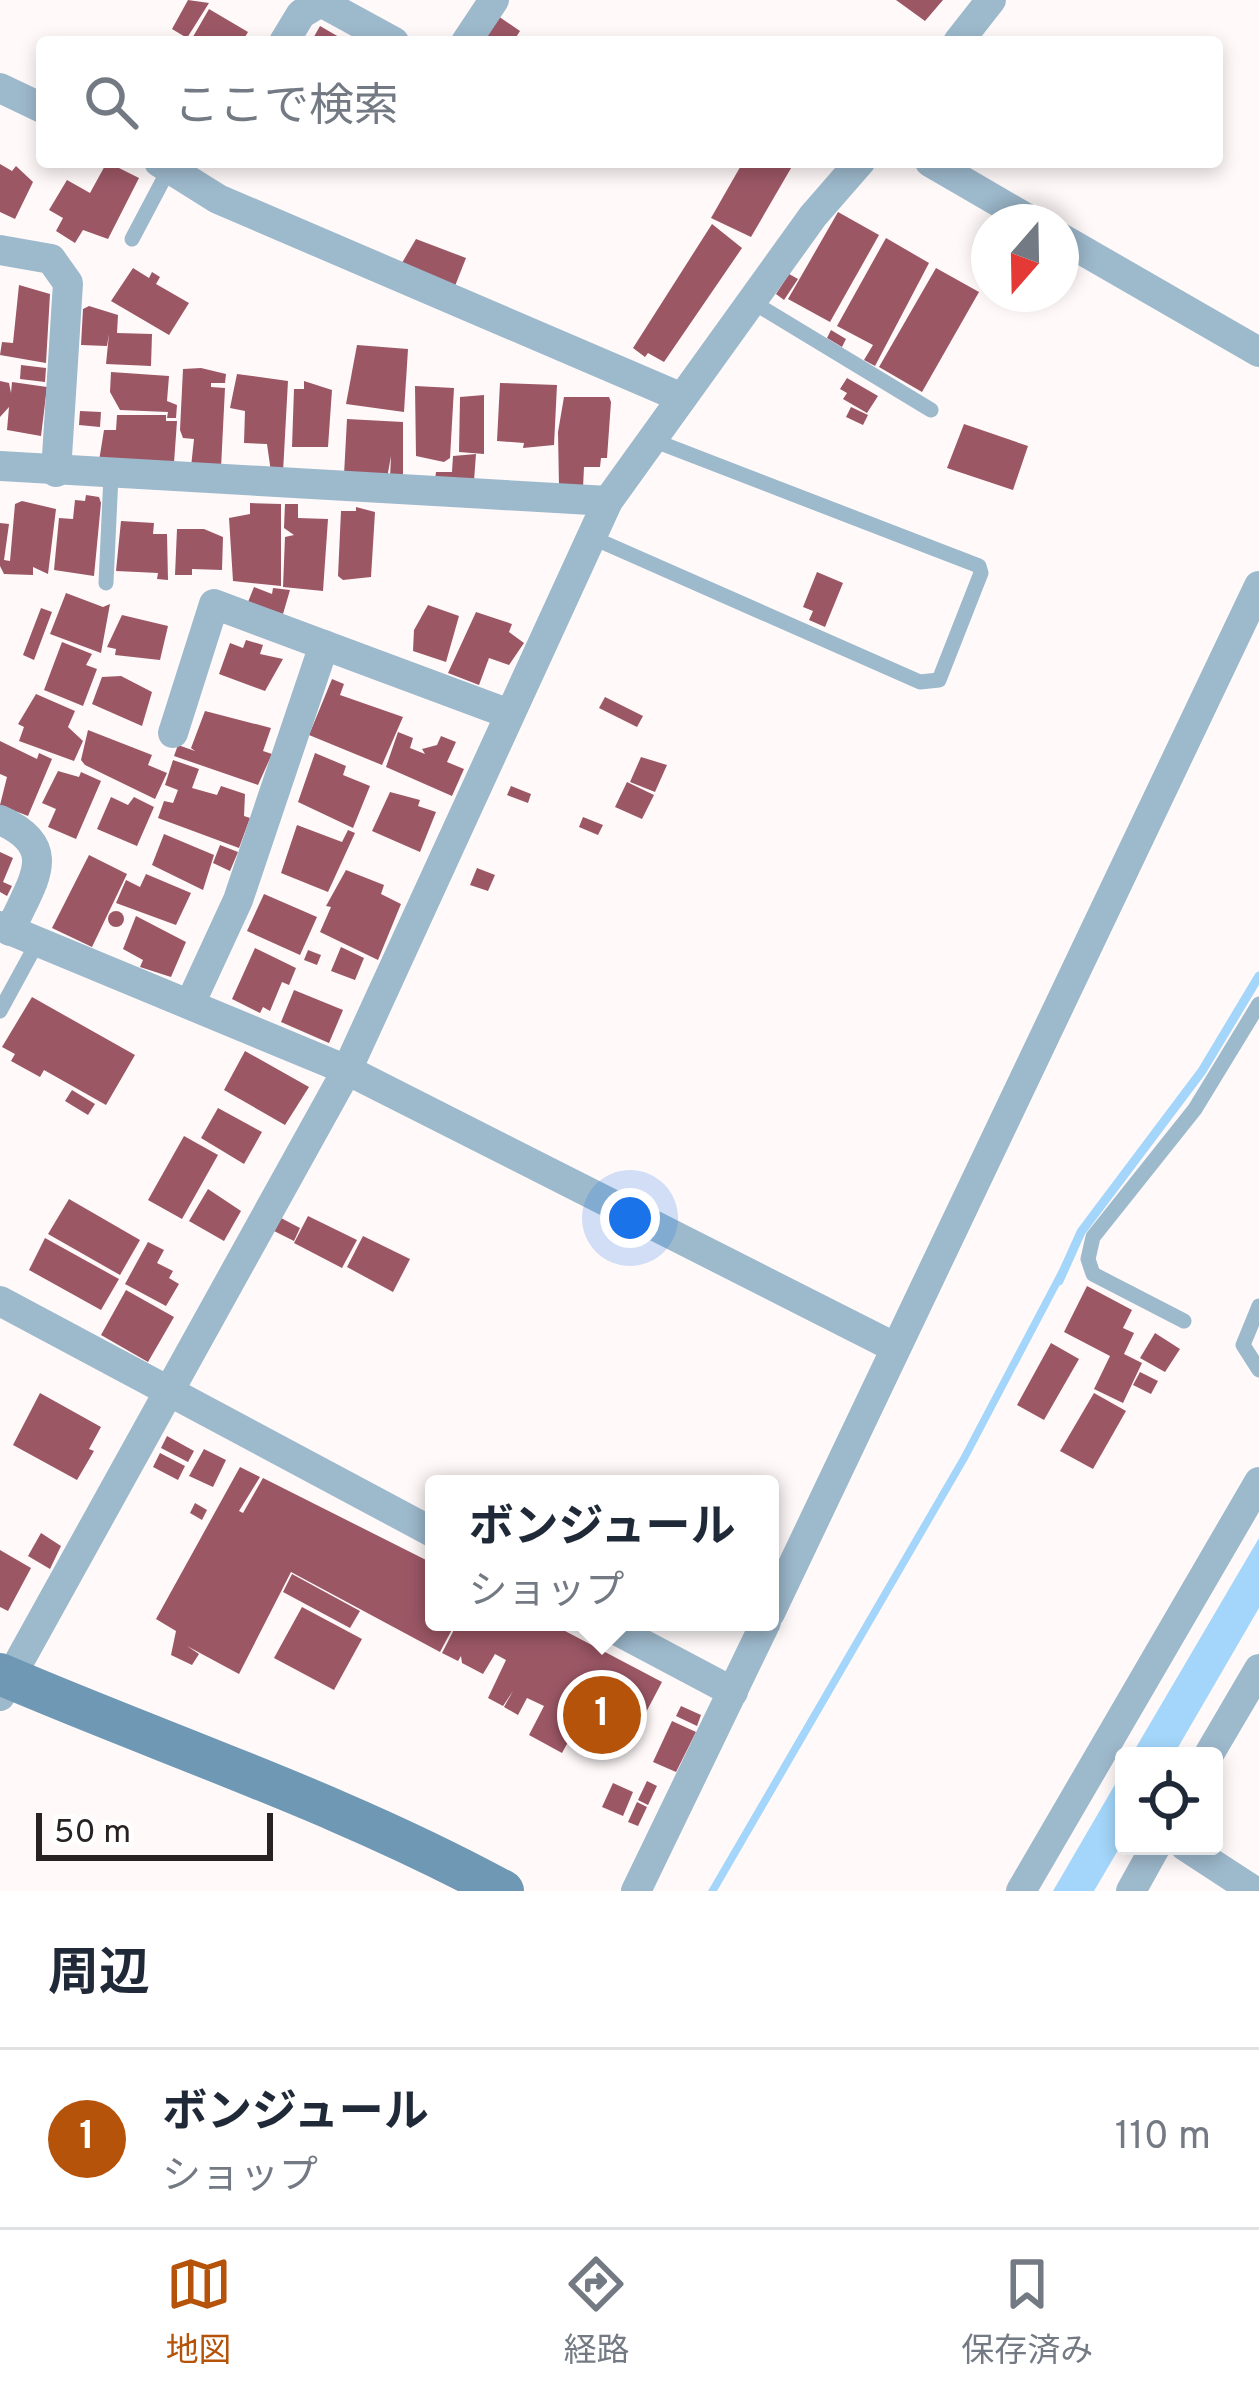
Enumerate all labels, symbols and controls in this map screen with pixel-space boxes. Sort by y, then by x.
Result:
search box [36,36,1223,168]
icon: search [78,69,144,135]
text: ここで検索 [174,80,399,137]
north arrow [971,204,1079,312]
your location [600,1188,660,1248]
popup [425,1475,779,1631]
text: ボンジュール [469,1501,735,1558]
text: ショップ [469,1569,625,1618]
pin: 1 [563,1670,641,1760]
map controls [1115,1747,1223,1855]
button: locate [1115,1747,1223,1855]
scale bar [36,1807,273,1860]
text: 50 m [54,1813,131,1855]
text: 周辺 [48,1944,150,2009]
text: ボンジュール [162,2086,429,2143]
text: 1 [79,2114,95,2163]
text: 110 m [1115,2114,1211,2163]
text: ショップ [162,2154,318,2203]
tab: 地図 [166,2251,232,2374]
tab: 経路 [563,2251,629,2374]
tab: 保存済み [961,2251,1093,2374]

